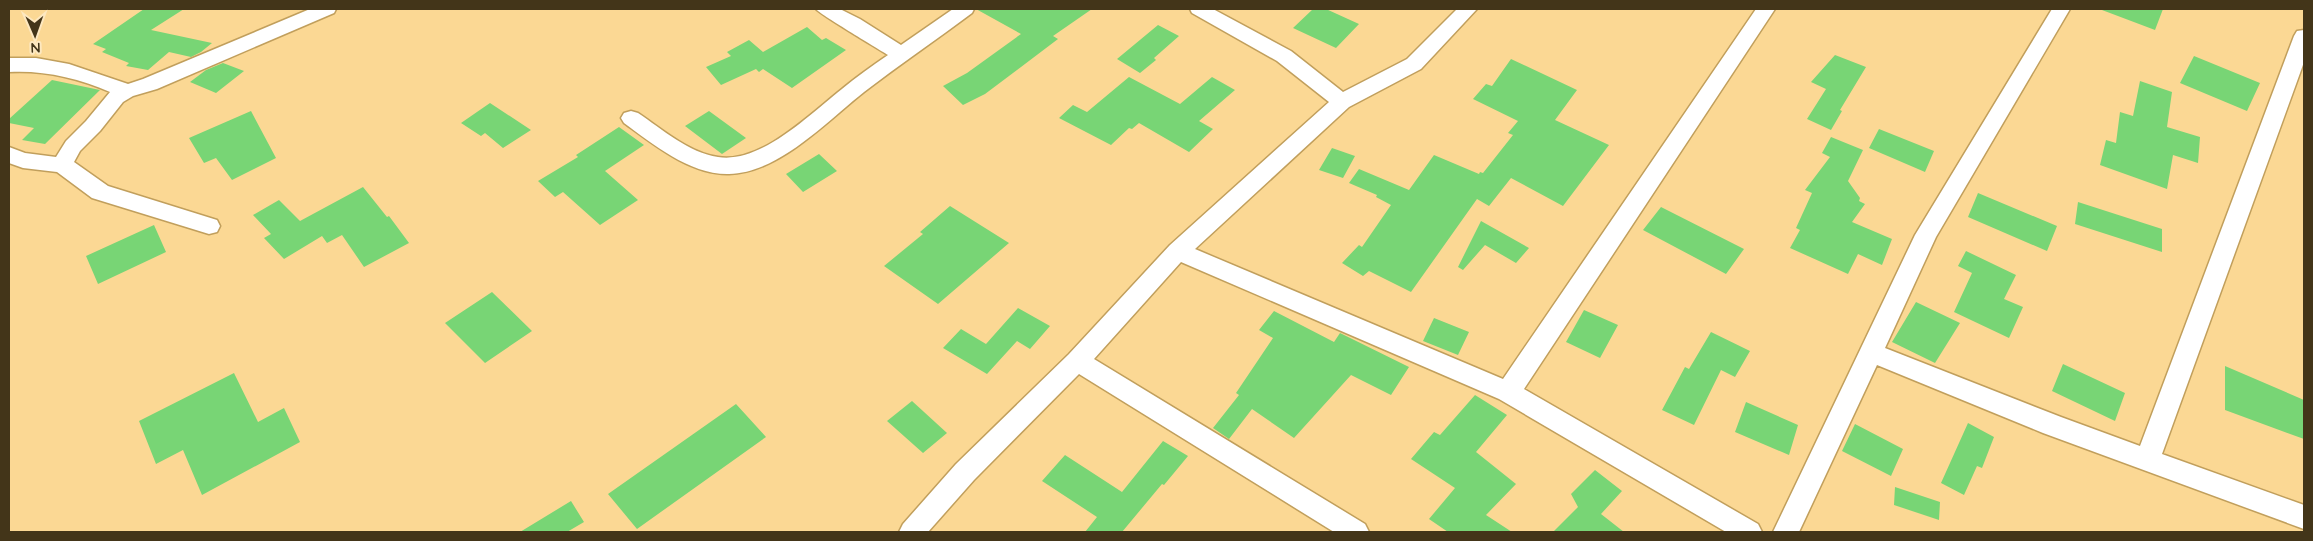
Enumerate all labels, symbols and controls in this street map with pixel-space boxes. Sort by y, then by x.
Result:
north arrow [10,10,60,60]
text: N [30,39,41,57]

